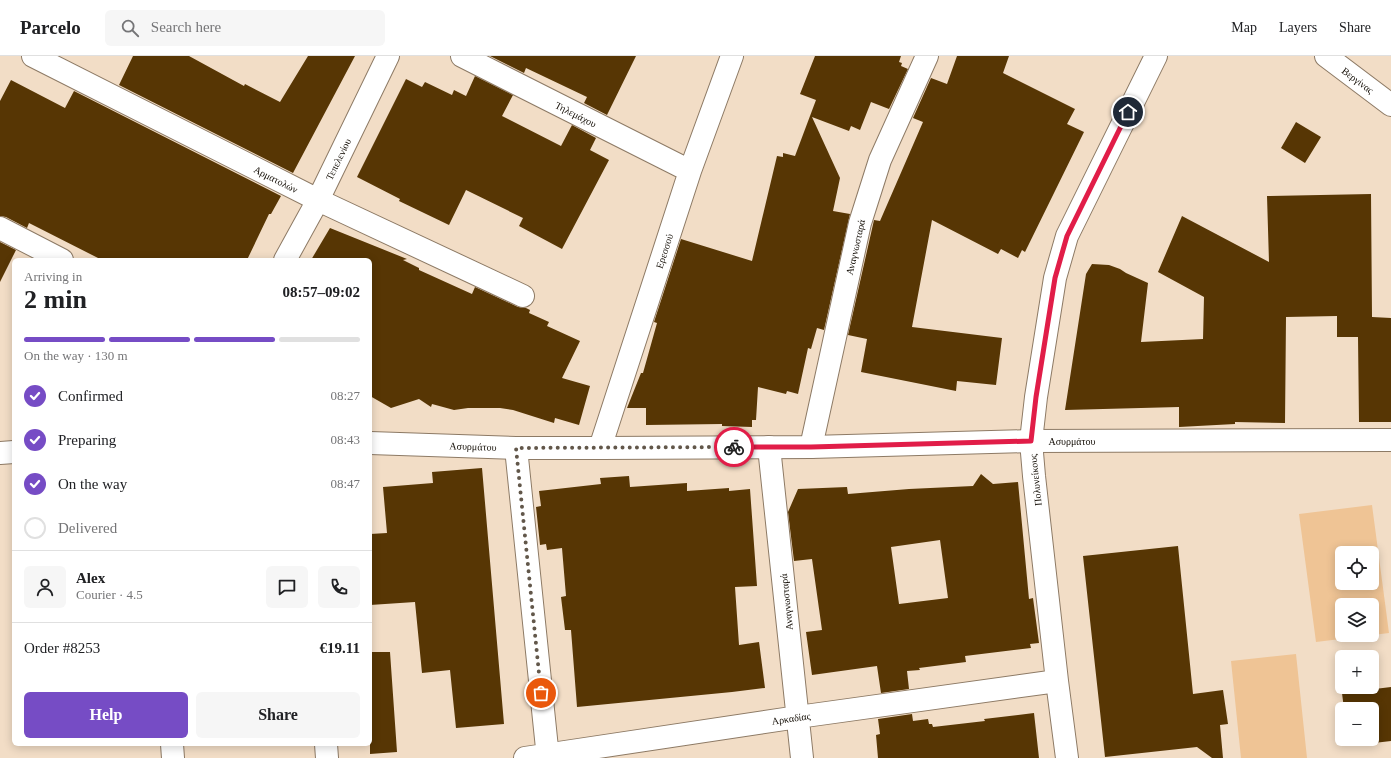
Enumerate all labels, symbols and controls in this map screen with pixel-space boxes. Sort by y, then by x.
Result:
search box [105,10,385,46]
text: Parcelo [20,17,81,38]
icon: search [119,17,141,39]
text: Search here [151,19,221,35]
text: Map [1231,20,1257,35]
text: Layers [1279,20,1317,35]
text: Share [1339,20,1371,35]
street label: Βεργίνας [1340,65,1376,96]
pin [1111,95,1145,129]
street label: Τηλεμάχου [553,99,598,130]
icon: home [1117,101,1139,123]
street label: Τεπελενίου [324,137,353,182]
street label: Αρματολών [252,164,300,195]
street label: Αναγνωσταρά [844,218,867,276]
street label: Ερεσσού [654,232,675,270]
text: Arriving in [24,269,82,284]
text: 08:57–09:02 [283,284,360,300]
text: 2 min [24,285,87,314]
text: On the way · 130 m [24,348,128,363]
icon: check [24,385,46,407]
text: Confirmed [58,388,123,404]
text: 08:27 [330,388,360,403]
courier [714,427,754,467]
icon: check [24,429,46,451]
text: Preparing [58,432,116,448]
text: 08:43 [330,432,360,447]
icon: bike [723,436,745,458]
street label: Ασυρμάτου [1048,436,1096,447]
street label: Ασυρμάτου [449,440,497,453]
street label: Πολυνείκους [1027,453,1044,506]
icon: check [24,473,46,495]
text: On the way [58,476,127,492]
text: 08:47 [330,476,360,491]
text: Delivered [58,520,117,536]
map controls [1335,546,1379,746]
button: locate [1335,546,1379,590]
button: person [24,566,66,608]
button: chat [266,566,308,608]
button: phone [318,566,360,608]
text: Alex [76,570,105,586]
street label: Αναγνωσταρά [778,572,795,631]
text: Courier · 4.5 [76,587,143,602]
button: layers [1335,598,1379,642]
text: Order #8253 [24,640,100,656]
text: €19.11 [320,640,360,656]
button: + [1335,650,1379,694]
pin [524,676,558,710]
icon: bag [530,682,552,704]
button: Help [24,692,188,738]
button: Share [196,692,360,738]
button: − [1335,702,1379,746]
street label: Αρκαδίας [771,710,811,727]

